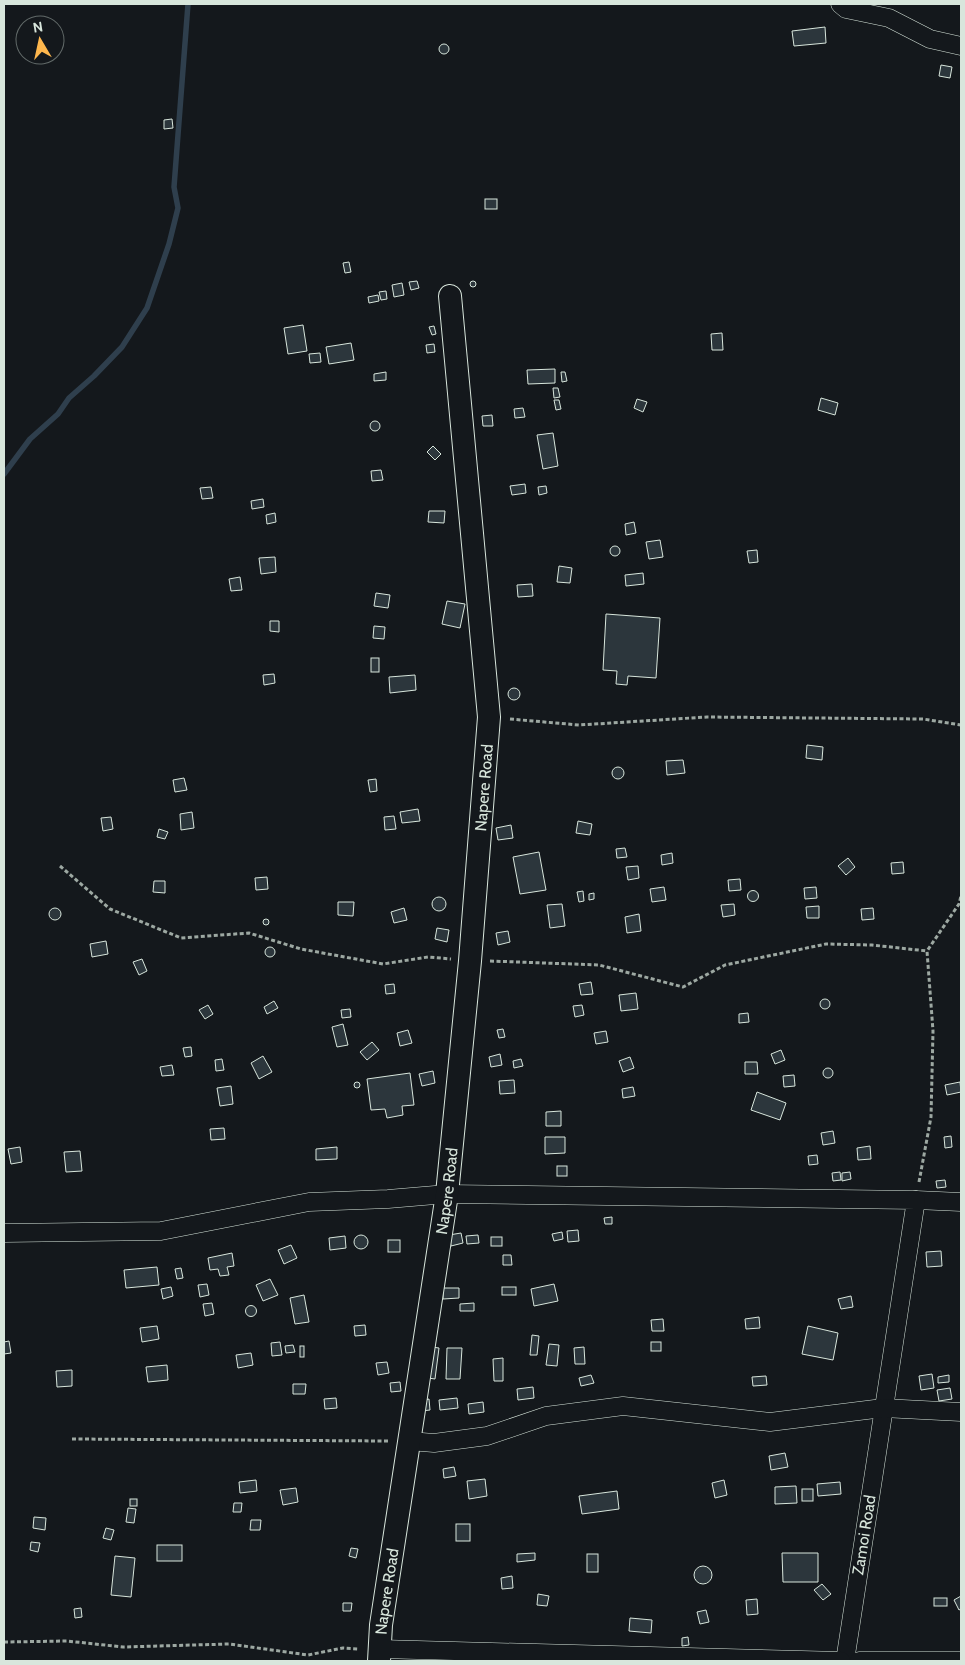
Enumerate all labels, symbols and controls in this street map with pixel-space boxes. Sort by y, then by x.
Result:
north arrow [15,15,65,65]
text: N [32,17,44,37]
street label: Napere Road [471,743,496,832]
street label: Napere Road [431,1147,461,1236]
street label: Zamoi Road [848,1494,880,1576]
street label: Napere Road [371,1547,402,1635]

